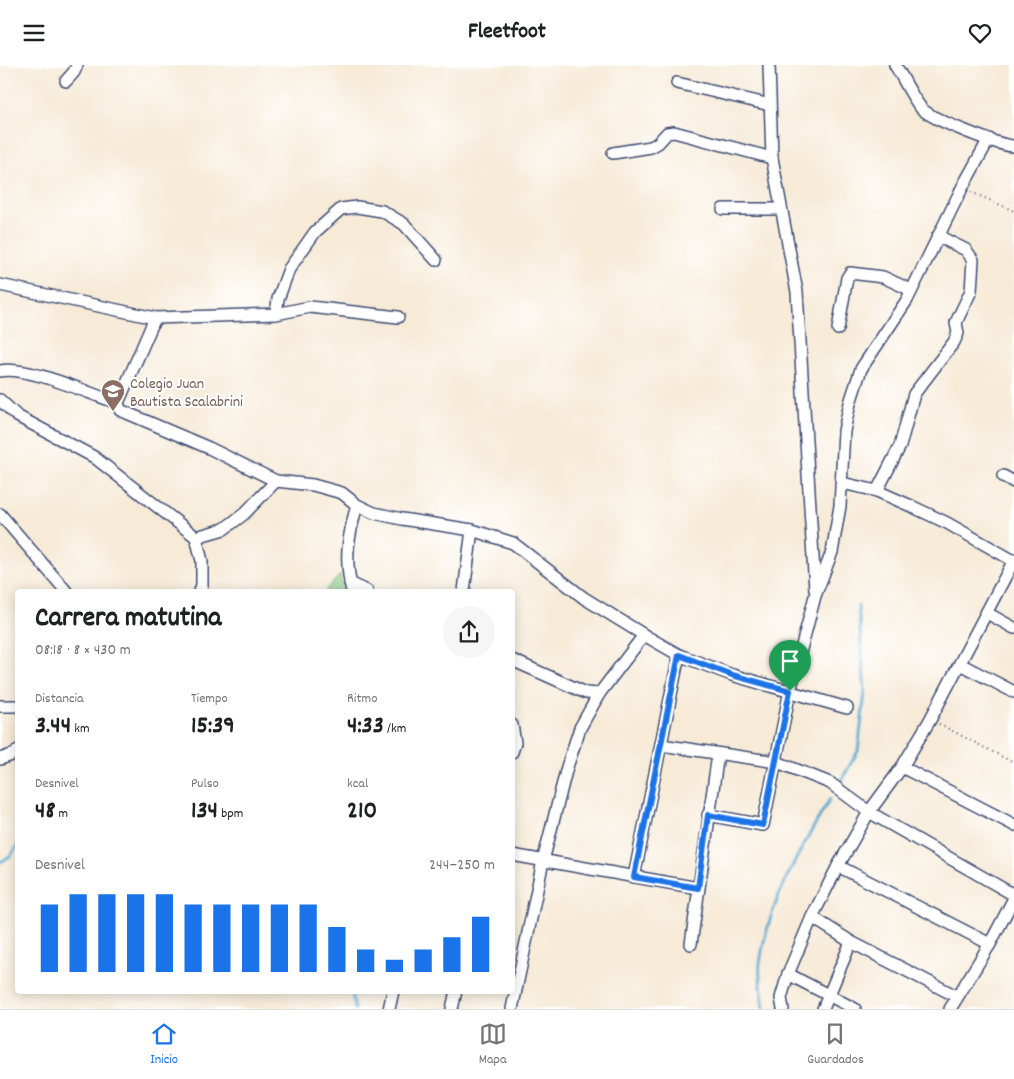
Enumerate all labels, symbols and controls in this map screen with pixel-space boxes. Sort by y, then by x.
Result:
text: Fleetfoot [468,17,546,48]
icon: menu [20,19,48,47]
icon: heart [966,19,994,47]
place label: Colegio Juan Bautista Scalabrini [130,373,243,414]
school or university icon: Colegio Juan Bautista Scalabrini [100,378,126,412]
text: Carrera matutina [35,600,221,640]
button: share [443,606,495,658]
text: 08:18 · 8 × 430 m [35,639,131,662]
pin [769,640,811,691]
icon: arrive [776,647,804,675]
text: Distancia [35,689,84,709]
text: Tiempo [191,689,228,709]
text: Ritmo [347,689,377,709]
text: 3.44 [35,709,71,745]
text: 15:39 [191,709,235,745]
text: 4:33 [347,709,384,745]
text: km [71,719,90,739]
text: /km [384,719,406,739]
text: Desnivel [35,774,79,794]
text: Pulso [191,774,219,794]
text: kcal [347,774,368,794]
text: 48 [35,794,55,830]
text: 134 [191,794,218,830]
text: 210 [347,794,377,830]
text: m [55,804,68,824]
text: bpm [218,804,243,824]
text: Desnivel [35,854,85,877]
text: 244–250 m [429,854,495,877]
tab: Inicio [150,1020,178,1070]
tab: Mapa [479,1020,507,1070]
tab: Guardados [807,1020,864,1070]

